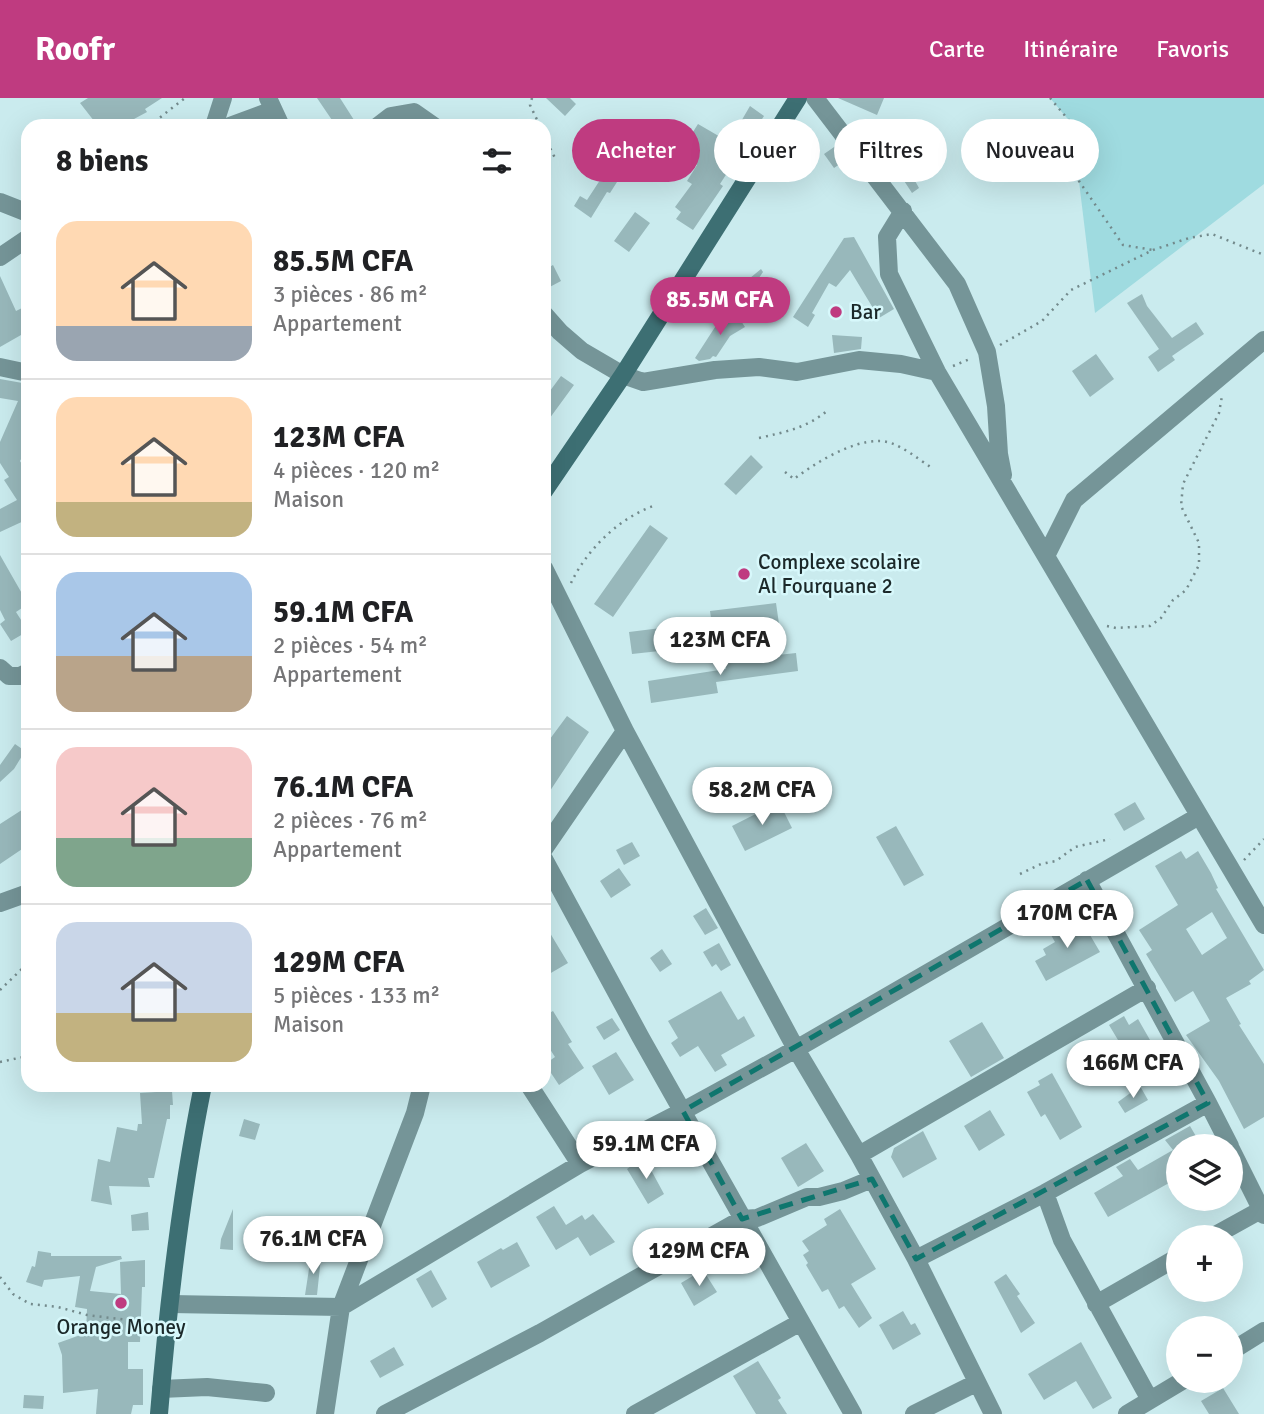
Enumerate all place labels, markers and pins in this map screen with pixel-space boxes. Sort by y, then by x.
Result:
pin: 85.5M CFA [640,278,800,337]
place label: Bar [850,299,881,325]
marker: Bar [828,304,844,320]
place label: Complexe scolaire Al Fourquane 2 [758,549,920,599]
marker: Complexe scolaire Al Fourquane 2 [736,566,752,582]
pin: 123M CFA [648,618,792,677]
pin: 58.2M CFA [682,768,842,827]
pin: 170M CFA [995,890,1139,950]
pin: 166M CFA [1061,1040,1205,1100]
pin: 59.1M CFA [566,1122,726,1181]
pin: 76.1M CFA [233,1216,393,1276]
pin: 129M CFA [627,1228,771,1288]
marker: Orange Money [113,1295,129,1311]
place label: Orange Money [56,1314,186,1340]

